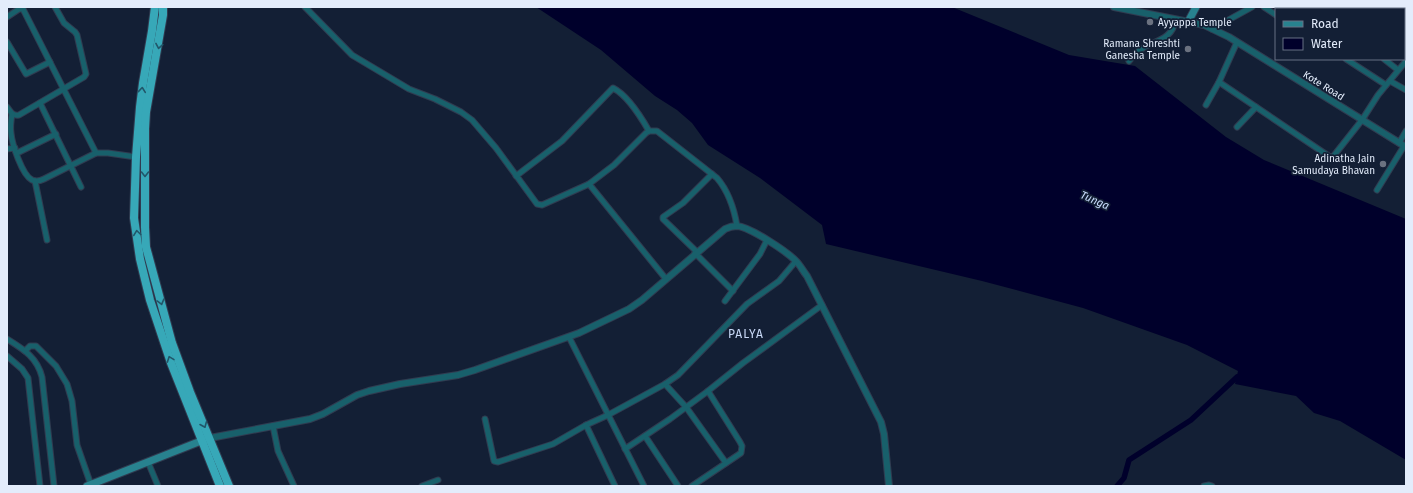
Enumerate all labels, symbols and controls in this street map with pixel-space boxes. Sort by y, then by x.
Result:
legend [1275,8,1405,60]
marker: Ayyappa Temple [1145,17,1155,27]
place label: Ayyappa Temple [1158,17,1232,29]
text: Road [1311,17,1339,31]
text: Water [1311,37,1343,51]
place label: Ramana Shreshti Ganesha Temple [1103,38,1180,62]
one-way arrow [155,43,163,49]
marker: Ramana Shreshti Ganesha Temple [1183,44,1193,54]
street label: Kote Road [1301,69,1346,103]
one-way arrow [137,87,146,93]
place label: Adinatha Jain Samudaya Bhavan [1292,153,1375,177]
marker: Adinatha Jain Samudaya Bhavan [1378,159,1388,169]
one-way arrow [141,171,149,177]
water label: Tunga [1078,188,1111,213]
one-way arrow [133,230,142,236]
one-way arrow [157,299,165,306]
district label: PALYA [728,327,764,341]
one-way arrow [166,355,174,362]
one-way arrow [199,421,207,428]

